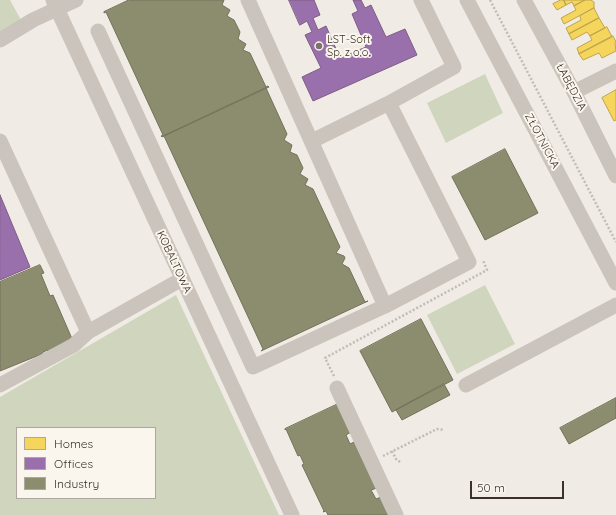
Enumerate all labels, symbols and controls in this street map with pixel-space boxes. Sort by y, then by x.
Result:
place label: LST-Soft Sp. z o.o. [327,33,371,59]
marker: LST-Soft Sp. z o.o. [314,41,324,51]
street label: ŁABĘDZIA [553,61,589,113]
street label: ZŁOTNICKA [522,111,562,171]
street label: KOBALTOWA [154,229,194,295]
legend [16,427,156,499]
text: Homes [54,436,93,451]
text: Offices [54,456,93,471]
scale bar [472,473,566,499]
text: Industry [54,476,99,491]
text: 50 m [477,480,505,495]

